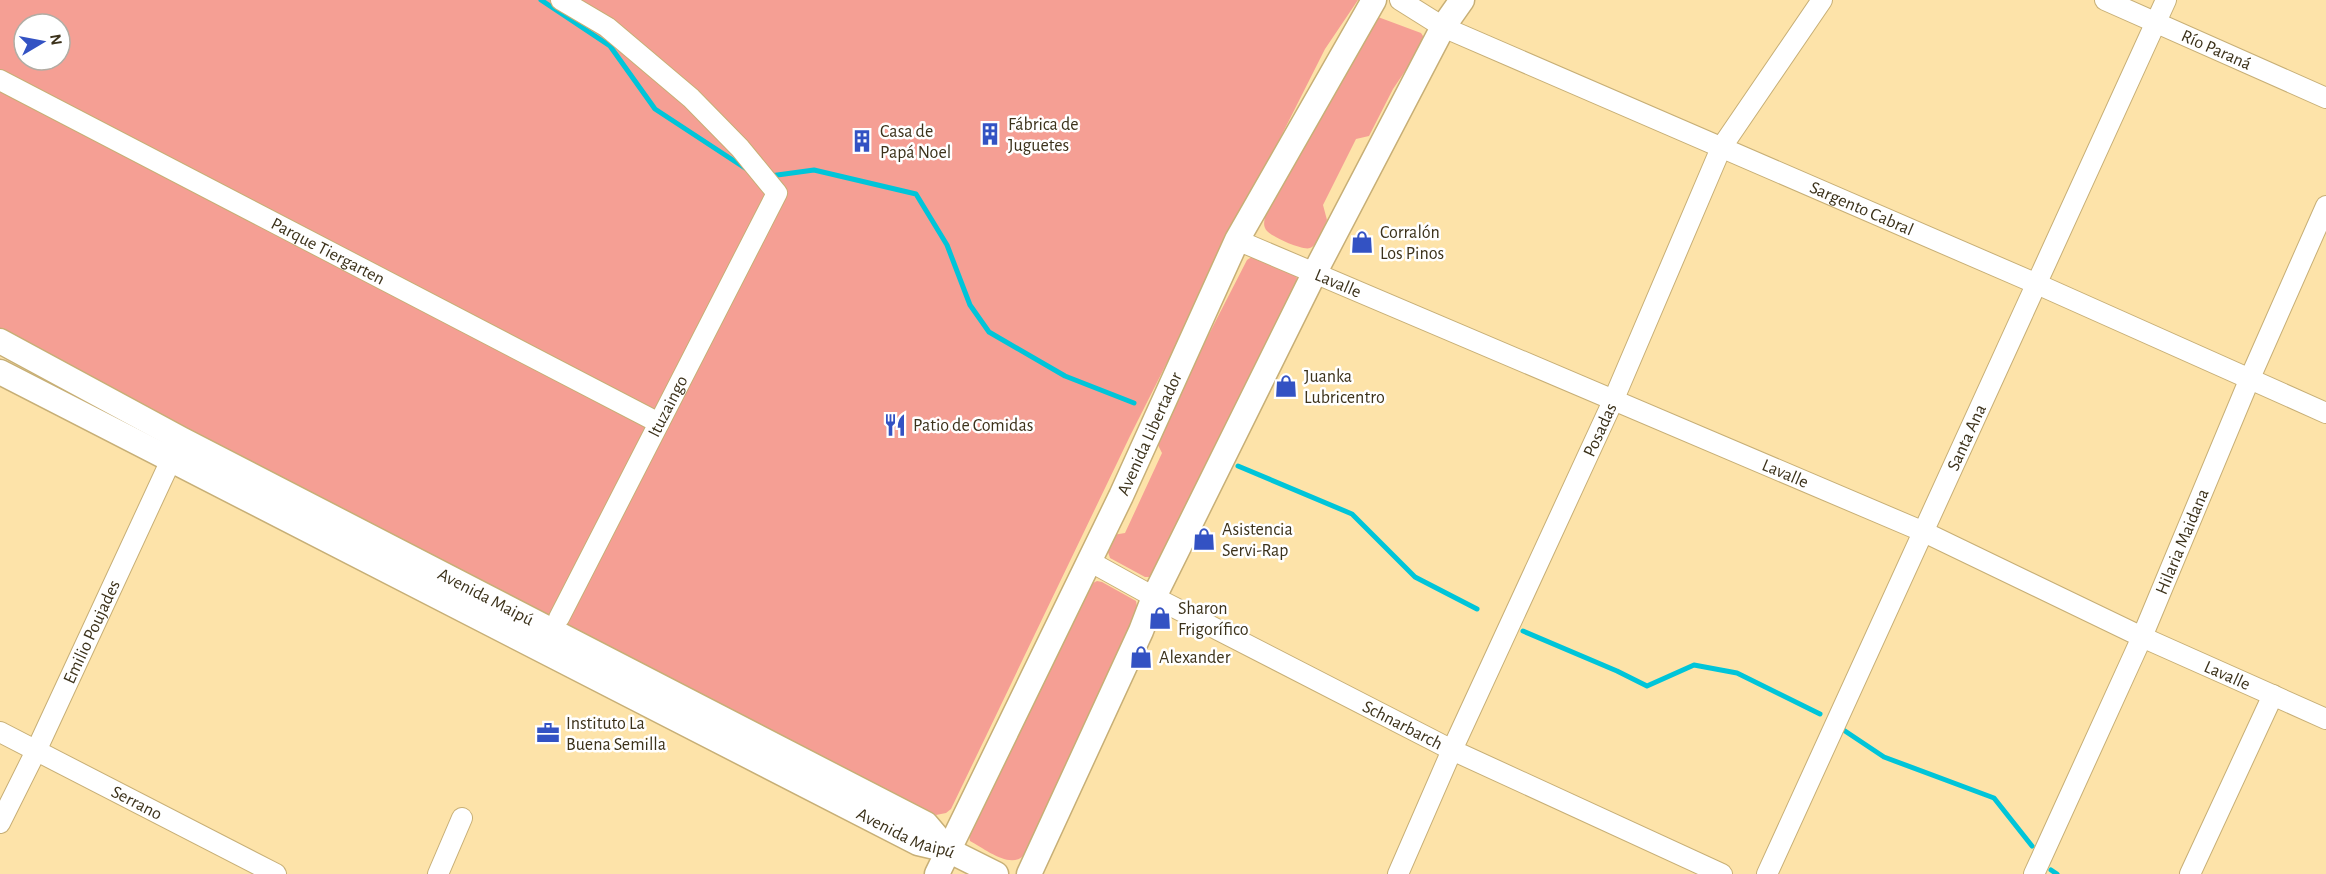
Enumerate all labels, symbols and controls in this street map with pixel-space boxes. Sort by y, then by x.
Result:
north arrow [12,12,72,72]
street label: Río Paraná [2178,27,2254,74]
text: N [47,33,65,46]
place label: Fábrica de Juguetes [1008,116,1079,155]
building icon: Fábrica de Juguetes [977,121,1003,147]
place label: Casa de Papá Noel [880,123,951,162]
building icon: Casa de Papá Noel [849,128,875,154]
street label: Sargento Cabral [1807,179,1916,239]
street label: Parque Tiergarten [268,215,388,289]
place label: Corralón Los Pinos [1380,224,1444,263]
shop icon: Corralón Los Pinos [1349,229,1375,255]
street label: Lavalle [1312,266,1364,302]
place label: Juanka Lubricentro [1304,368,1385,407]
street label: Avenida Libertador [1115,369,1186,498]
street label: Ituzaingo [645,373,692,440]
shop icon: Juanka Lubricentro [1273,373,1299,399]
street label: Posadas [1581,401,1621,460]
street label: Santa Ana [1944,402,1990,474]
restaurant icon: Patio de Comidas [882,412,908,438]
place label: Patio de Comidas [913,417,1033,435]
street label: Lavalle [1759,456,1811,492]
street label: Hilaria Maidana [2153,486,2213,597]
place label: Asistencia Servi-Rap [1222,521,1293,560]
shop icon: Asistencia Servi-Rap [1191,526,1217,552]
street label: Avenida Maipú [435,565,536,630]
street label: Emilio Poujades [61,578,124,687]
place label: Sharon Frigorífico [1178,600,1249,639]
shop icon: Sharon Frigorífico [1147,605,1173,631]
shop icon: Alexander [1128,644,1154,670]
place label: Alexander [1159,649,1231,667]
street label: Lavalle [2201,658,2253,694]
street label: Schnarbarch [1360,698,1445,754]
place label: Instituto La Buena Semilla [566,715,666,754]
office icon: Instituto La Buena Semilla [535,720,561,746]
street label: Serrano [108,783,165,824]
street label: Avenida Maipú [854,805,958,862]

